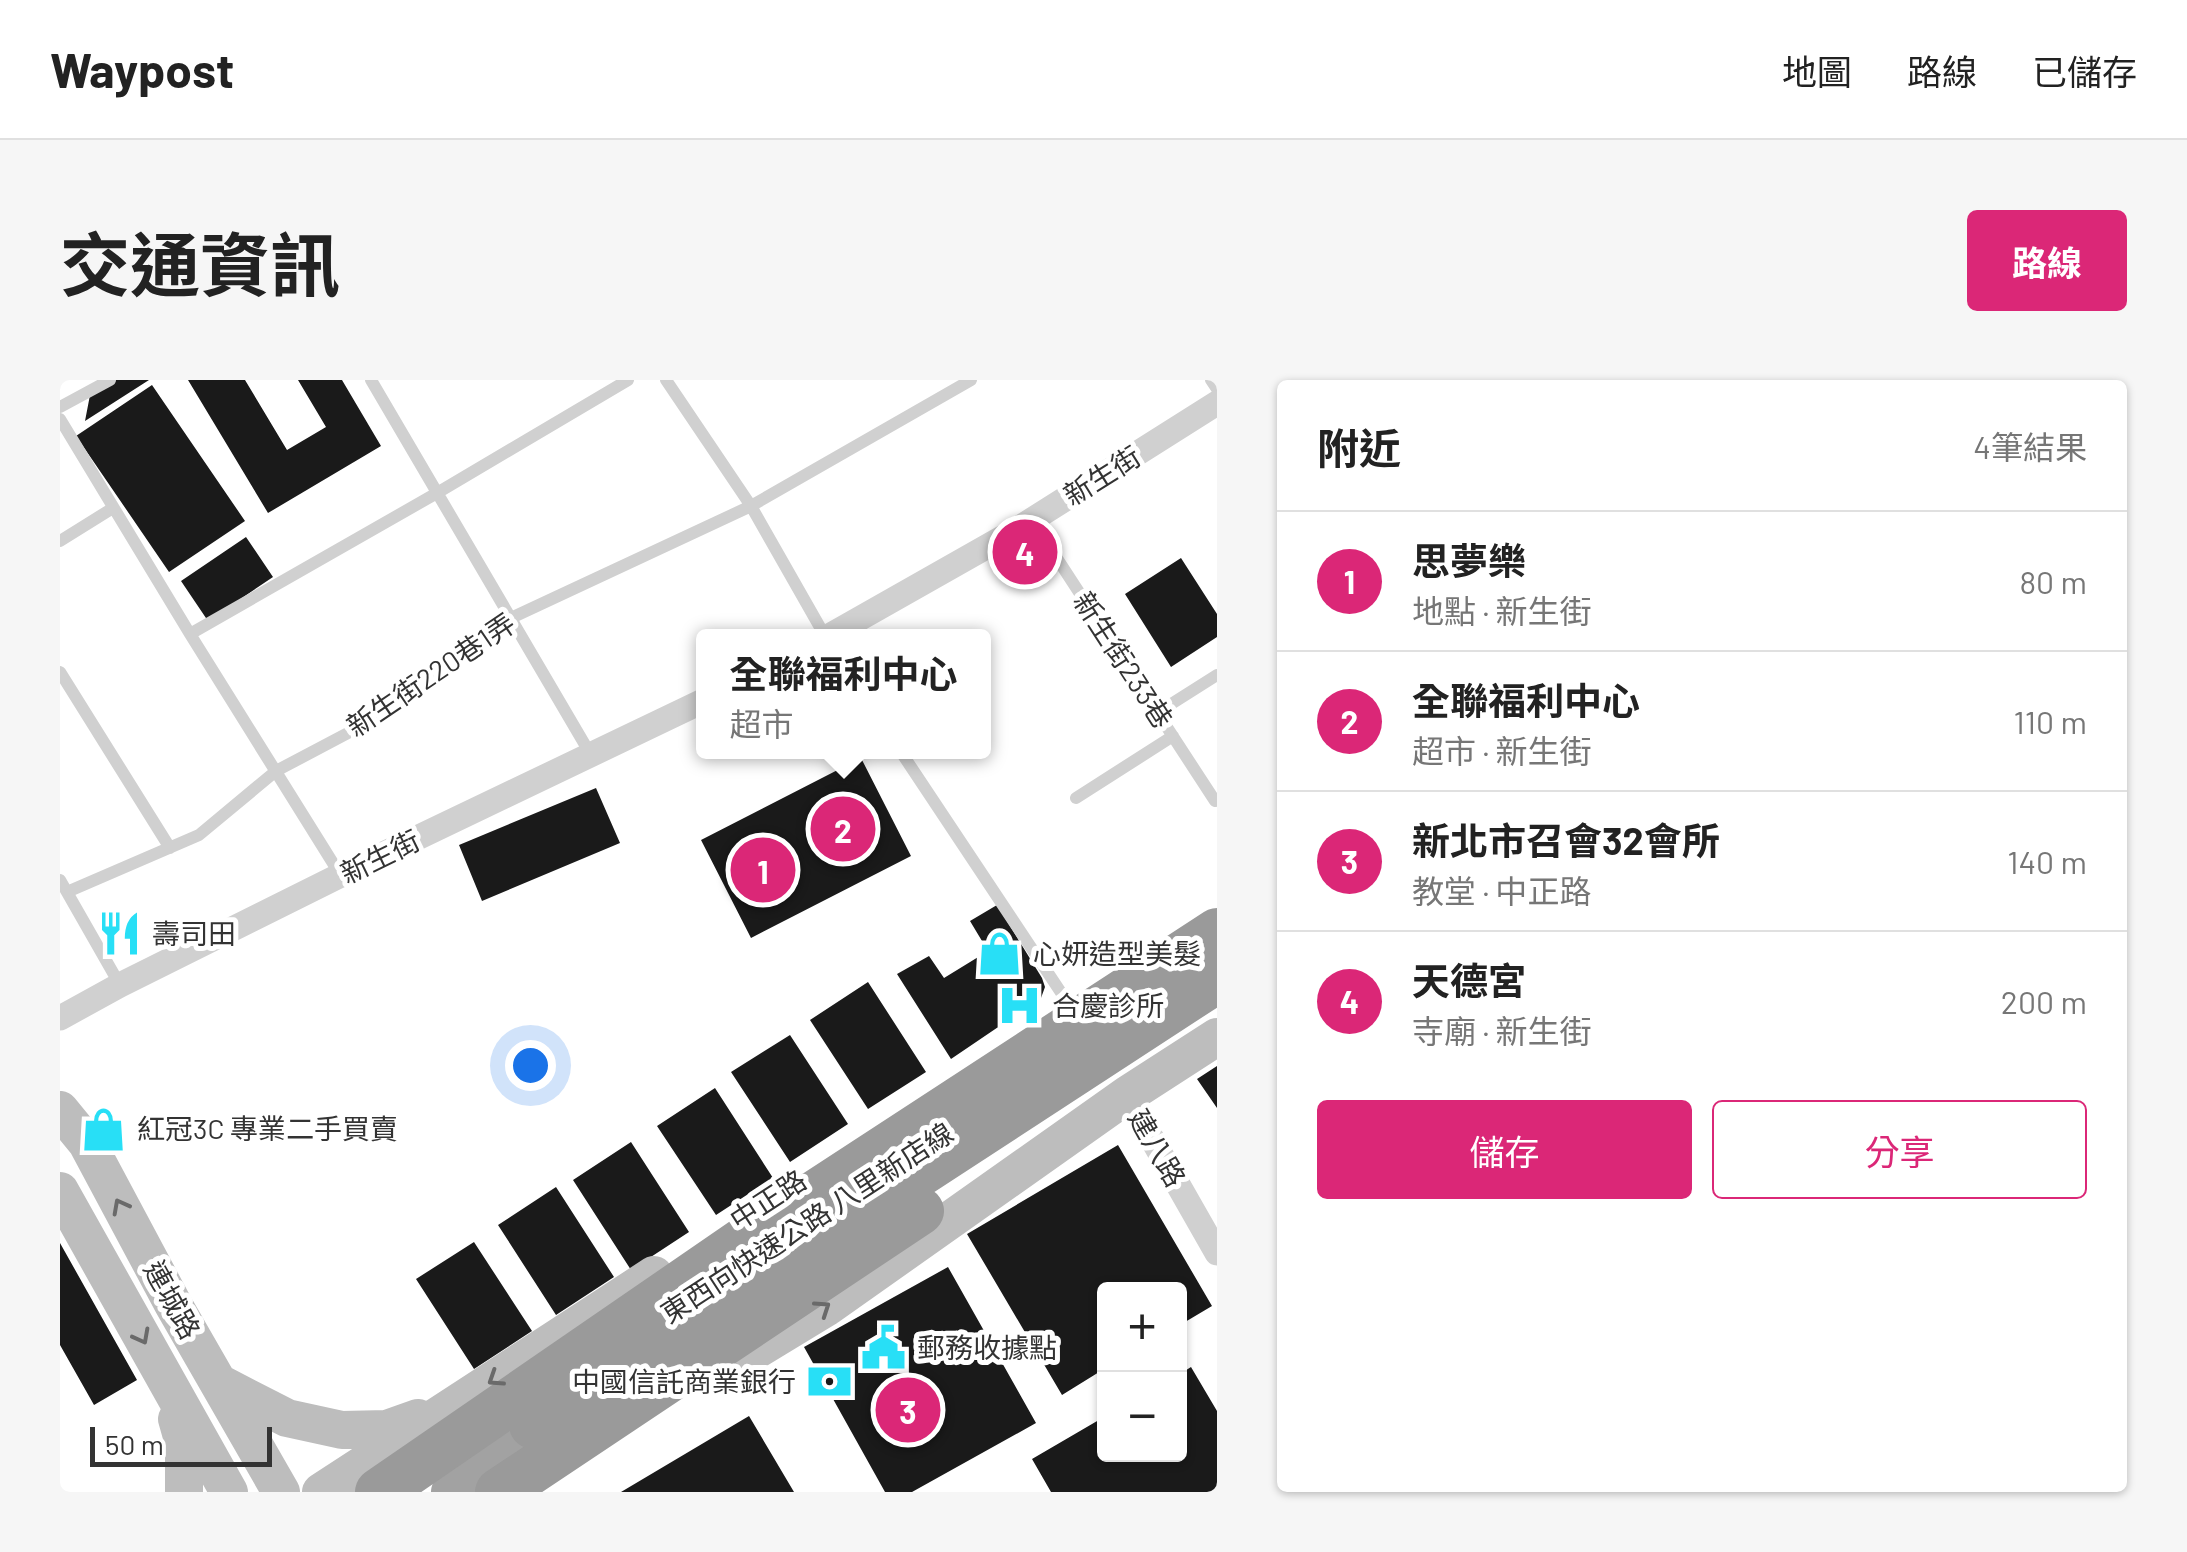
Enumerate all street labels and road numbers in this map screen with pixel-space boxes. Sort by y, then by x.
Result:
street label: 新生街 [1057,438,1146,512]
street label: 新生街233巷 [1067,585,1180,734]
street label: 新生街220巷1弄 [340,605,521,743]
street label: 新生街 [334,822,425,890]
street label: 建八路 [1122,1103,1194,1192]
street label: 東西向快速公路 八里新店線 [654,1115,959,1329]
street label: 中正路 [723,1162,812,1236]
street label: 連城路 [138,1255,208,1344]

